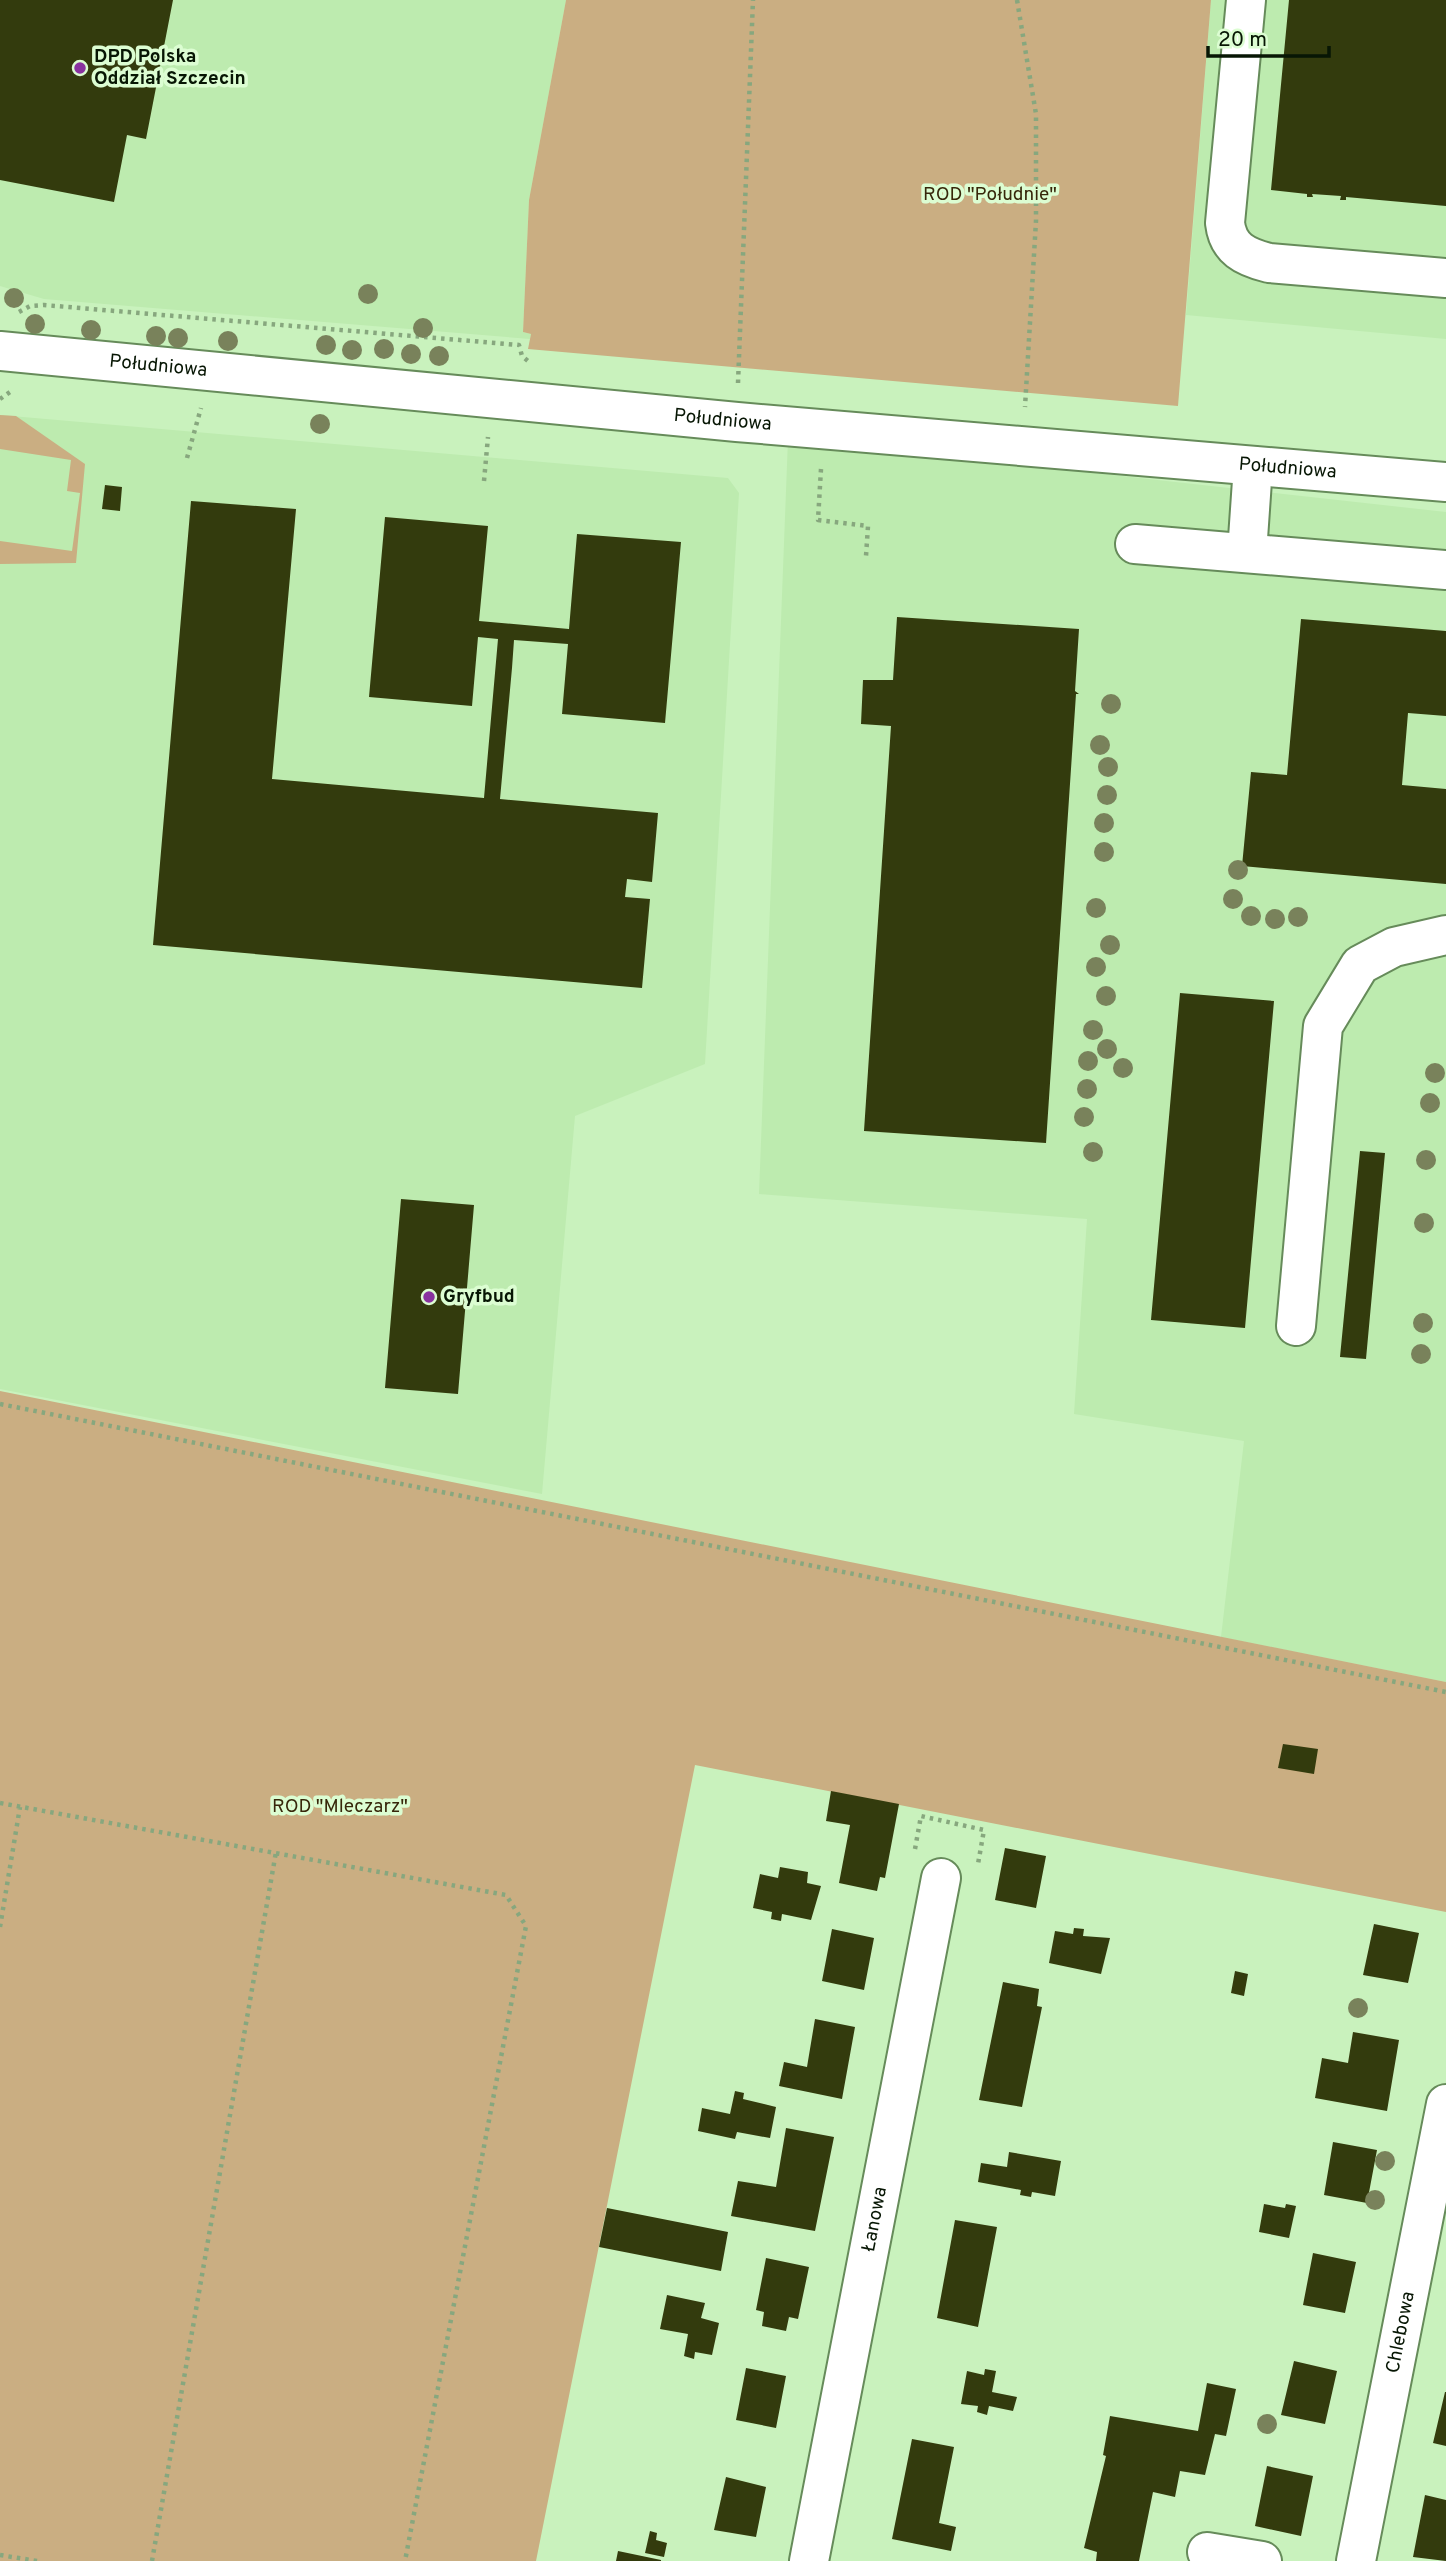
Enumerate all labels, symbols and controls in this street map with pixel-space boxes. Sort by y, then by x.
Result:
scale bar [1208,14,1329,58]
text: 20 m [1218,27,1267,54]
place label: DPD Polska Oddział Szczecin [94,45,246,91]
marker: DPD Polska Oddział Szczecin [72,60,88,76]
park label: ROD "Południe" [923,183,1057,207]
street label: Południowa [108,350,208,383]
street label: Południowa [673,404,773,437]
street label: Południowa [1238,452,1338,485]
place label: Gryfbud [443,1285,515,1309]
marker: Gryfbud [421,1289,437,1305]
park label: ROD "Mleczarz" [272,1795,408,1819]
street label: Łanowa [857,2185,893,2254]
street label: Chlebowa [1381,2289,1421,2375]

